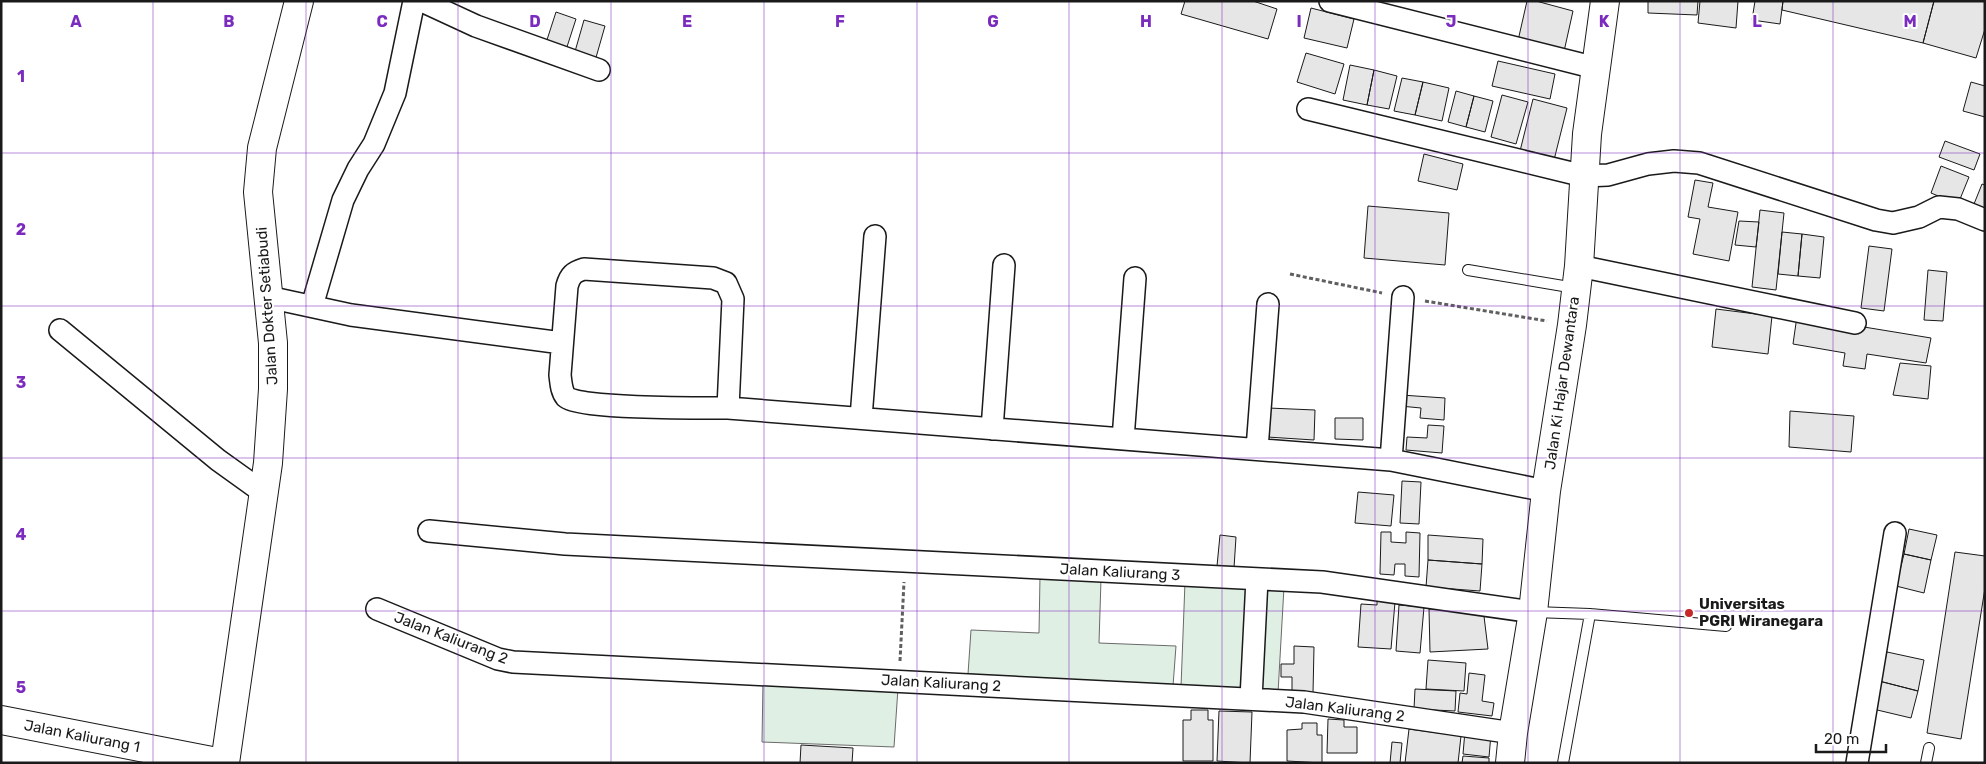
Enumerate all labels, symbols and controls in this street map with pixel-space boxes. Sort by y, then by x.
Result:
text: A [70,12,82,31]
text: B [223,12,235,31]
text: C [376,12,388,31]
text: D [529,12,541,31]
text: E [682,12,692,31]
text: F [835,12,845,31]
text: G [987,12,999,31]
text: H [1140,12,1152,31]
text: I [1296,12,1302,31]
text: J [1446,12,1456,31]
text: K [1599,12,1610,31]
text: L [1752,12,1762,31]
text: M [1903,12,1917,31]
text: 1 [17,67,25,86]
text: 2 [16,220,26,239]
street label: Jalan Dokter Setiabudi [252,226,282,386]
street label: Jalan Ki Hajar Dewantara [1541,295,1583,471]
text: 3 [16,373,26,392]
text: 4 [16,525,27,544]
street label: Jalan Kaliurang 3 [1059,560,1181,584]
place label: Universitas PGRI Wiranegara [1699,595,1823,630]
marker: Universitas PGRI Wiranegara [1683,607,1695,619]
street label: Jalan Kaliurang 2 [392,608,511,668]
street label: Jalan Kaliurang 2 [880,671,1002,695]
text: 5 [16,678,26,697]
street label: Jalan Kaliurang 2 [1284,693,1406,725]
street label: Jalan Kaliurang 1 [22,716,142,756]
scale bar [1816,722,1886,754]
text: 20 m [1824,730,1859,748]

